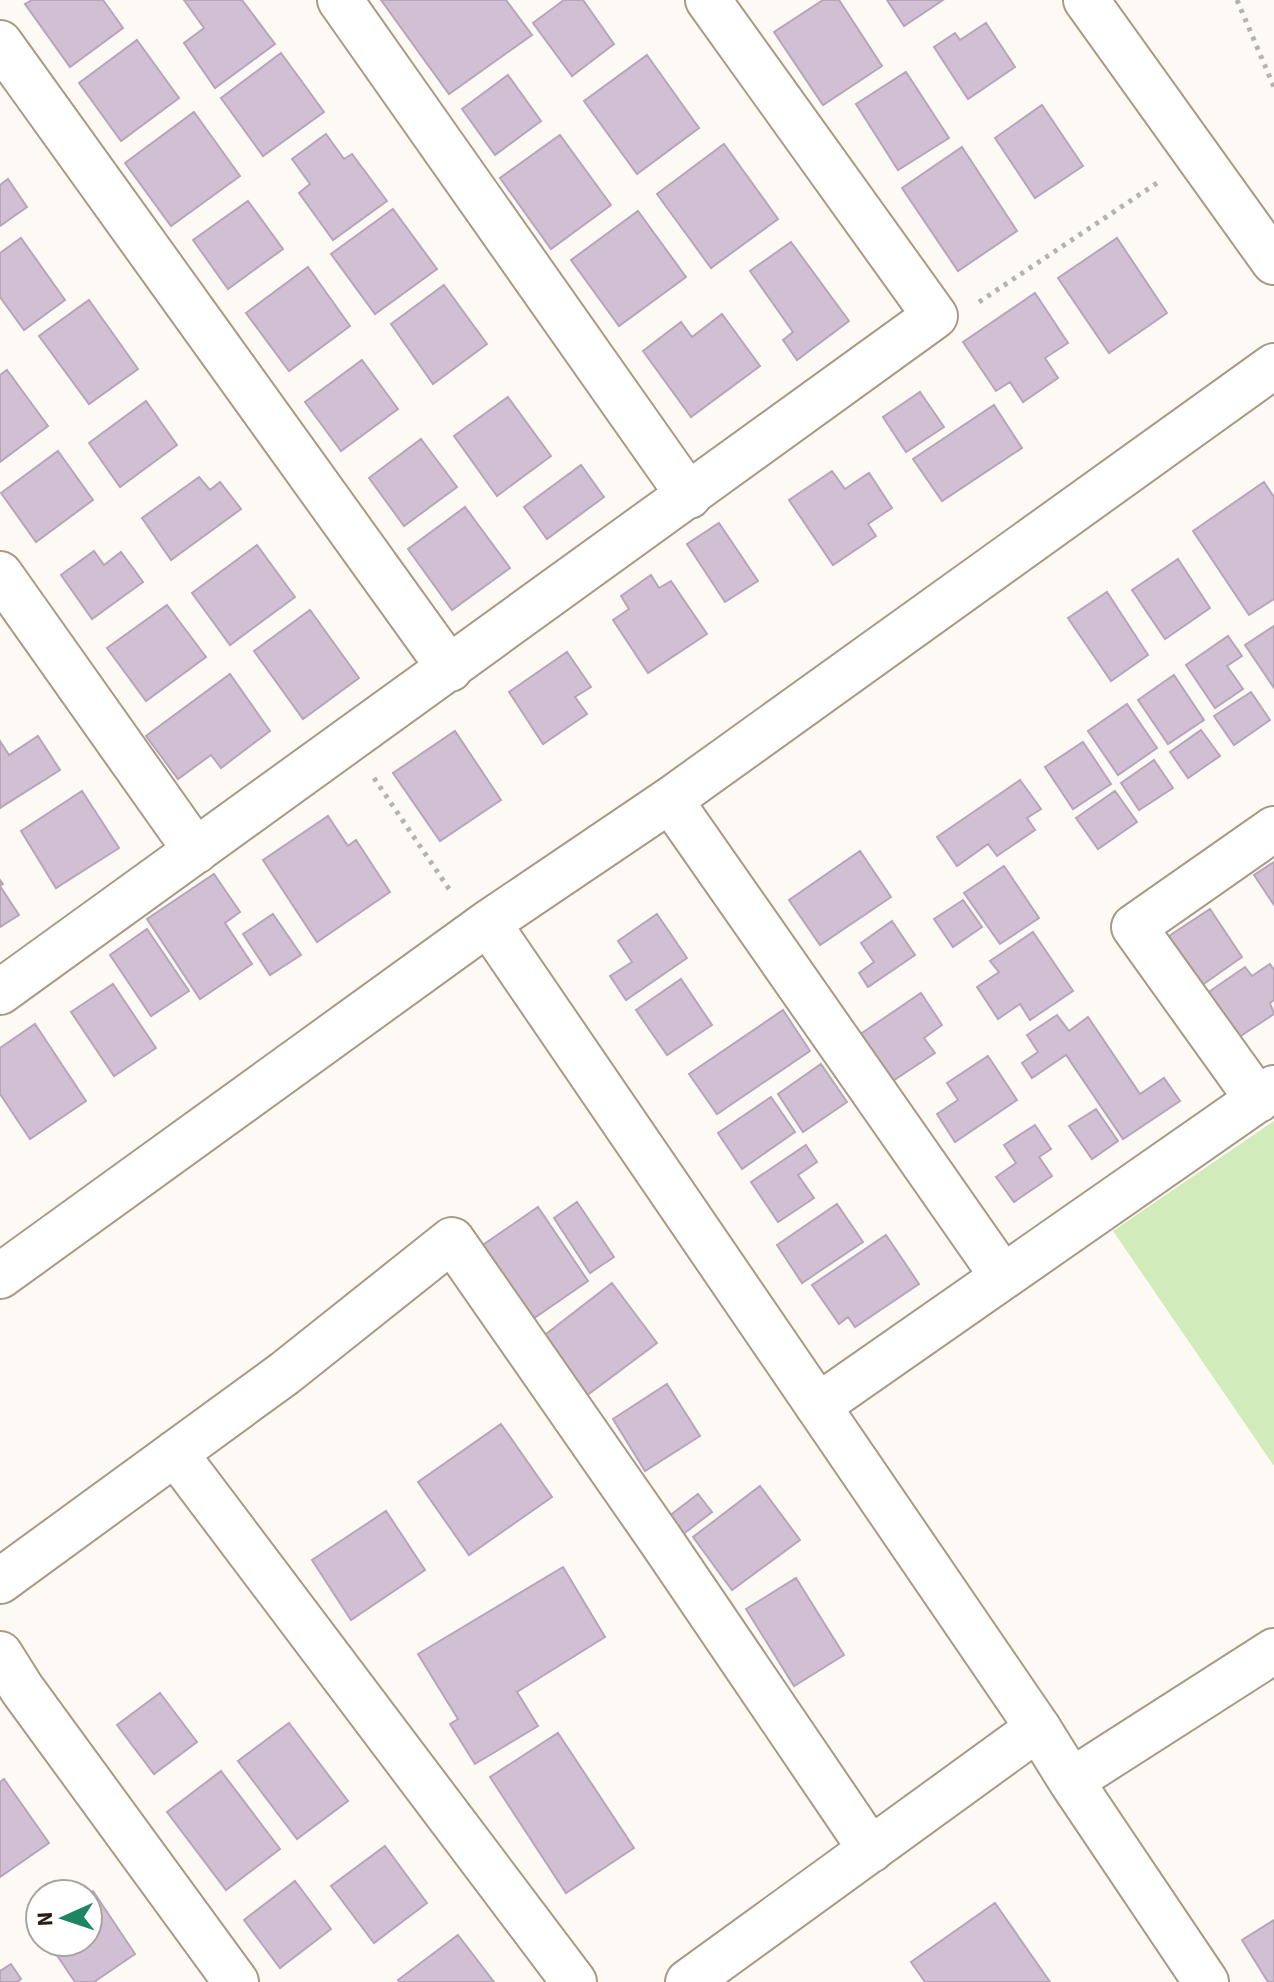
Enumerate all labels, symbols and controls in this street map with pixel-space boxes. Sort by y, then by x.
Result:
north arrow [24,1878,104,1958]
text: N [29,1911,61,1927]

